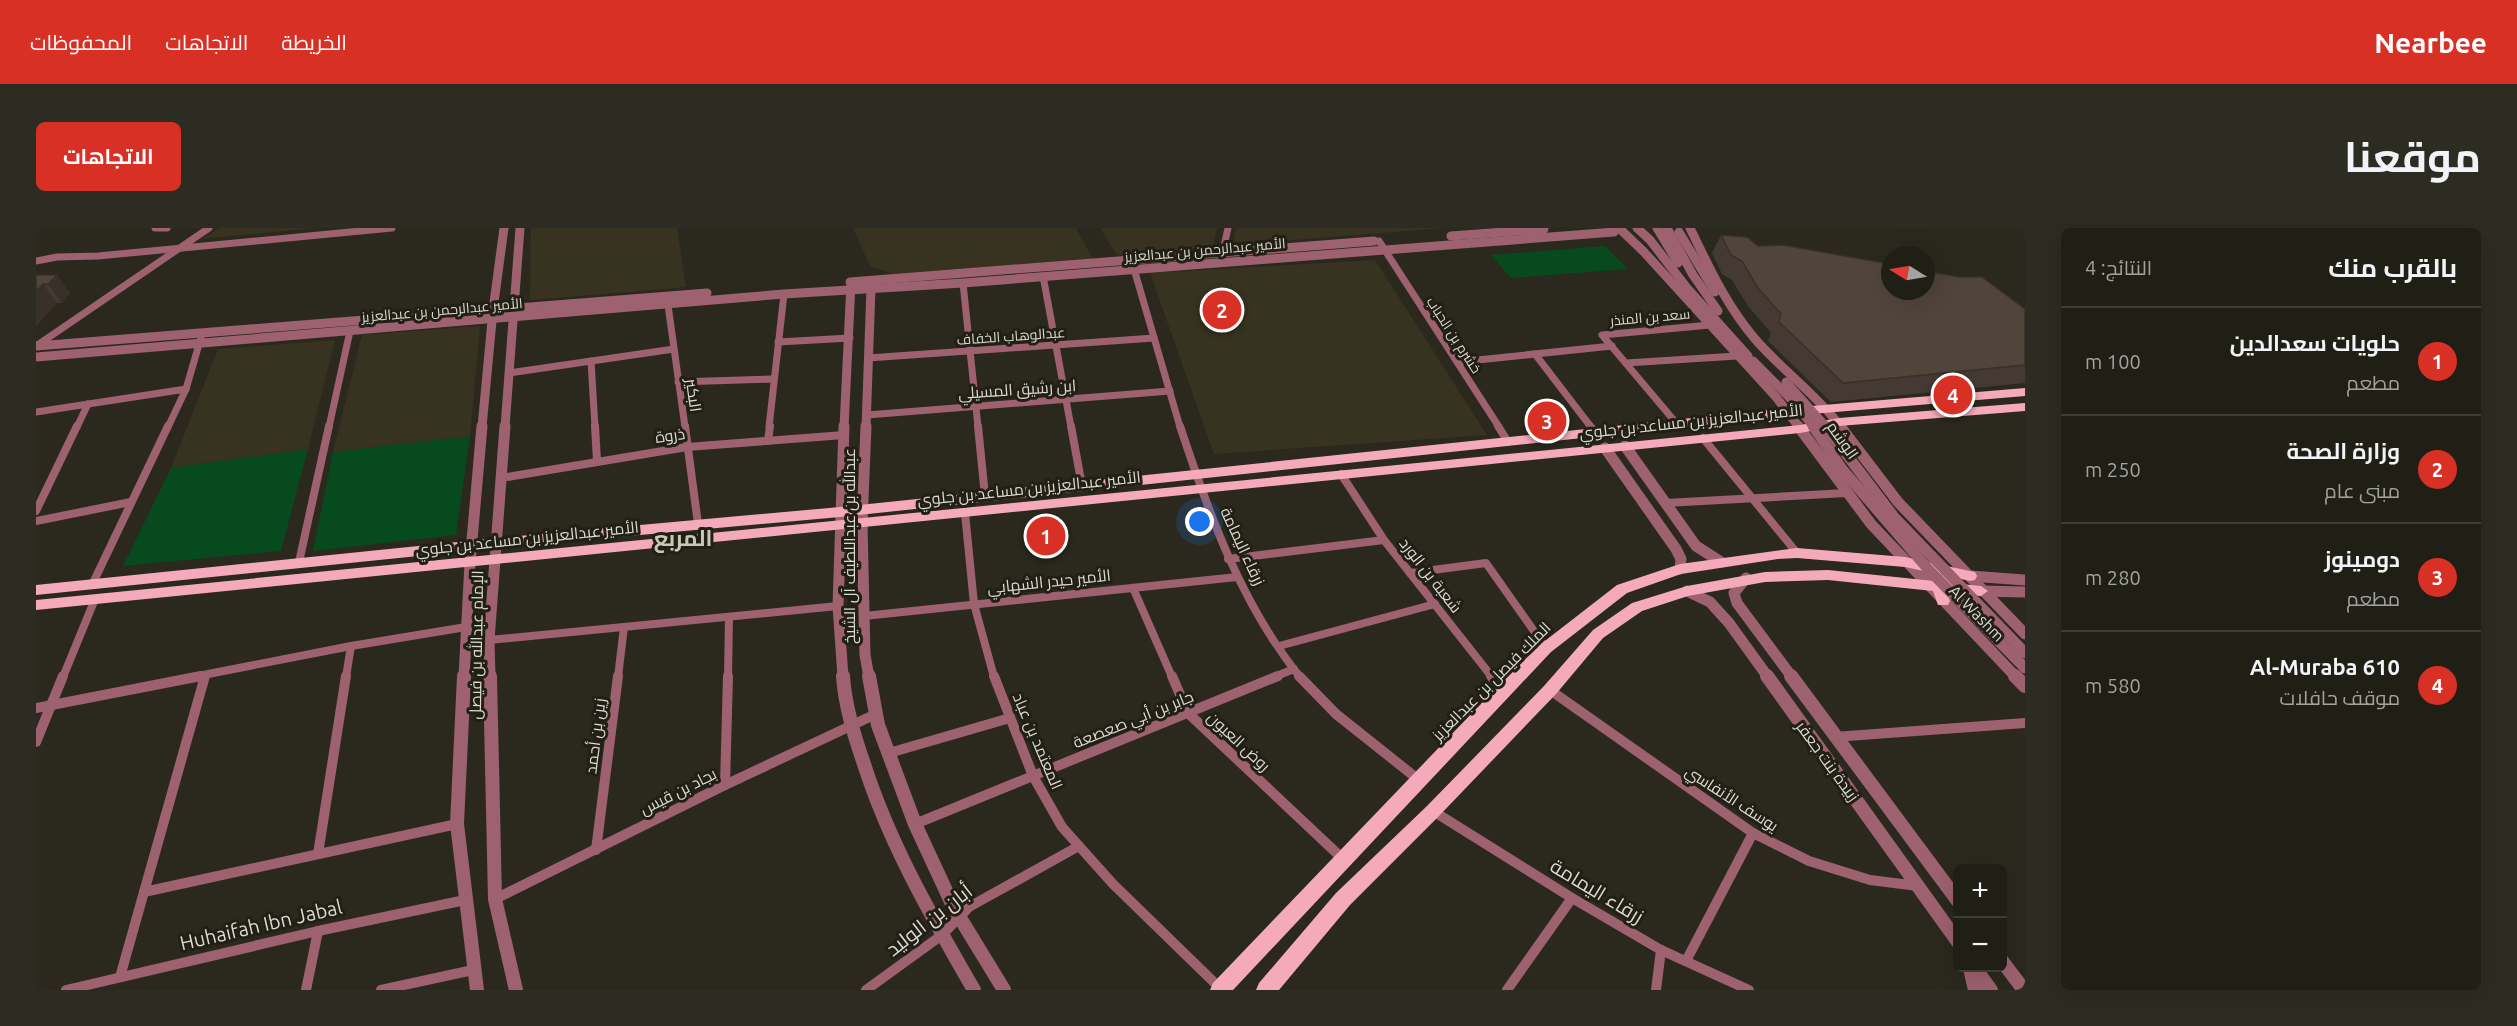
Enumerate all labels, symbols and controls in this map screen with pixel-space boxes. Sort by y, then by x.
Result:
text: Nearbee [2374,27,2487,58]
text: المحفوظات [30,30,132,54]
text: الاتجاهات [165,30,248,54]
text: الخريطة [281,30,347,54]
button: الاتجاهات [36,122,181,191]
text: موقعنا [2344,133,2481,180]
street label: الأمير عبدالرحمن بن عبدالعزيز [1123,235,1286,265]
north arrow [1881,246,1935,300]
text: بالقرب منك [2328,253,2457,282]
text: النتائج: 4 [2085,256,2152,279]
pin: 2 [1202,288,1242,332]
street label: خشرم بن الحباب [1422,294,1485,377]
street label: الأمير عبدالرحمن بن عبدالعزيز [360,295,523,325]
street label: سعد بن المنذر [1608,306,1691,329]
street label: عبدالوهاب الخفاف [956,324,1066,348]
text: حلويات سعدالدين [2230,330,2400,355]
text: 100 m [2085,350,2141,373]
text: 1 [2432,350,2443,373]
text: مطعم [2346,371,2400,394]
pin: 4 [1934,372,1972,418]
street label: البكير [682,376,705,413]
street label: ابن رشيق المسيلي [957,376,1077,407]
pin: 3 [1528,398,1566,444]
street label: الأمير عبدالعزيز بن مساعد بن جلوي [1578,400,1804,447]
street label: الوشم [1821,418,1862,464]
street label: ذروة [654,424,686,447]
text: وزارة الصحة [2286,438,2400,463]
street label: عبدالله بن عبداللطيف آل الشيخ [839,448,861,644]
text: 250 m [2085,458,2141,481]
text: 2 [2432,458,2443,481]
street label: الأمير عبدالعزيز بن مساعد بن جلوي [916,467,1142,514]
text: مبنى عام [2324,479,2400,502]
street label: زرقاء اليمامة [1216,504,1269,588]
your location [1185,507,1214,536]
pin: 1 [1026,514,1066,558]
street label: الأمير عبدالعزيز بن مساعد بن جلوي [414,517,640,564]
district label: المربع [654,525,712,553]
street label: شعبة بن الورد [1395,534,1466,617]
text: دومينوز [2324,546,2400,571]
street label: الأمير حيدر الشهابي [986,566,1112,601]
text: 280 m [2085,566,2141,589]
text: 3 [2432,566,2443,589]
street label: الإمام عبدالله بن فيصل [465,570,489,720]
street label: Al Washm [1946,581,2008,645]
text: مطعم [2346,587,2400,610]
street label: الملك فيصل بن عبدالعزيز [1427,618,1555,746]
text: Al-Muraba 610 [2250,654,2400,679]
text: 580 m [2085,674,2141,697]
text: 4 [2432,674,2443,697]
text: موقف حافلات [2279,686,2400,709]
street label: جابر بن أبي صعصعة [1070,687,1198,756]
street label: المعتمد بن عباد [1008,690,1066,793]
street label: زين بن أحمد [581,697,611,775]
street label: روض العيون [1203,707,1274,776]
street label: زبيدة بنت جعفر [1792,717,1863,805]
street label: يوسف الأنفاسي [1680,761,1782,838]
street label: بجاد بن قيس [637,764,720,820]
street label: زرقاء اليمامة [1546,854,1648,928]
map controls [1953,864,2007,972]
button: + [1953,864,2007,918]
street label: أبان بن الوليد [881,879,978,962]
street label: Huhaifah Ibn Jabal [177,895,344,954]
button: − [1953,918,2007,972]

